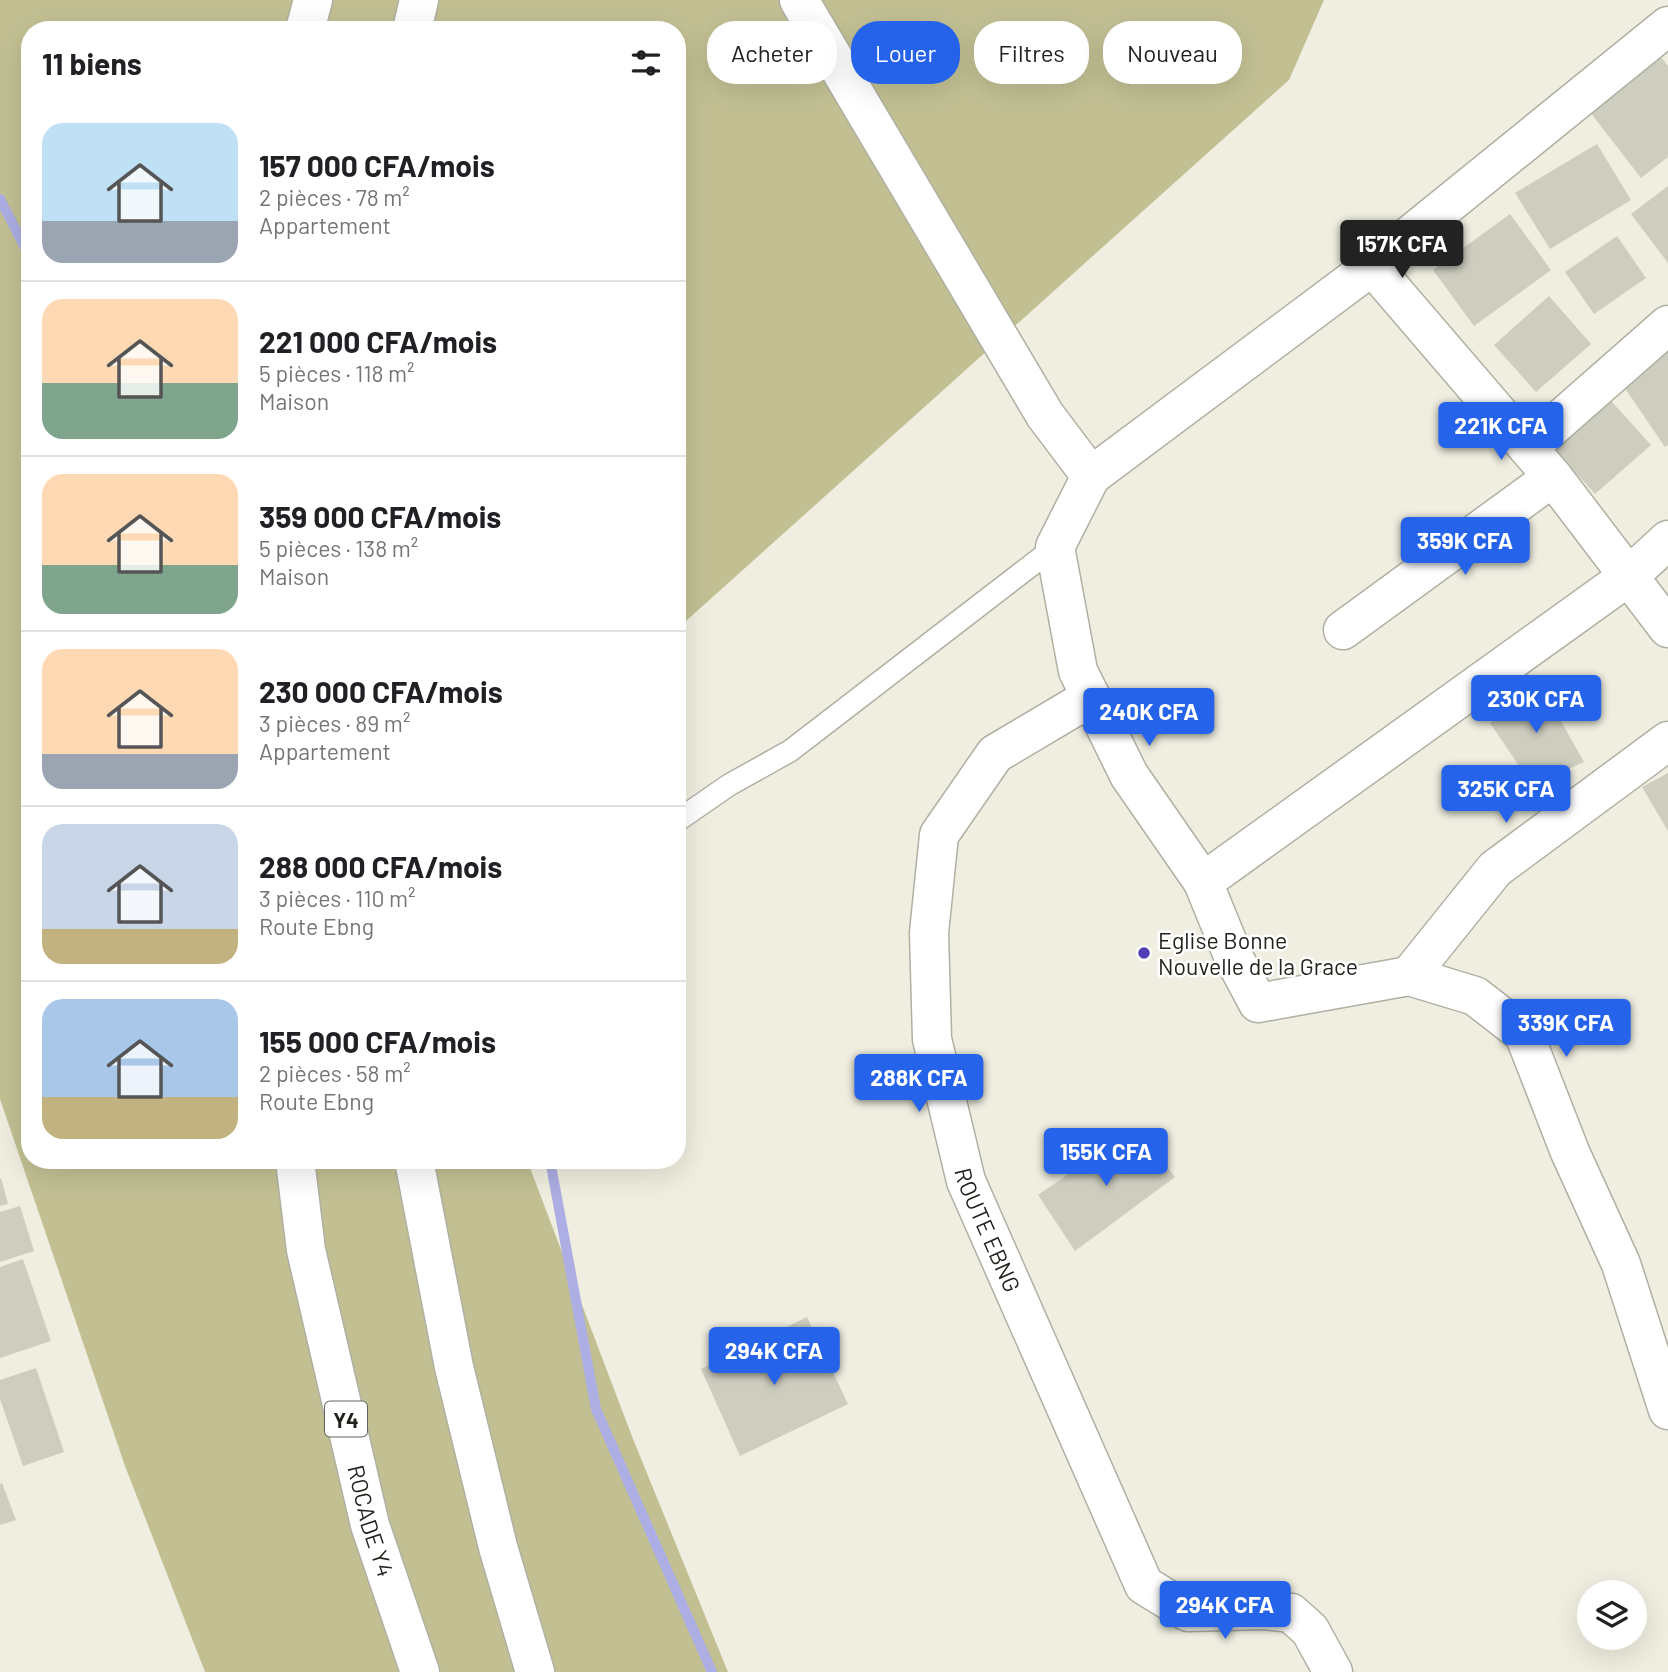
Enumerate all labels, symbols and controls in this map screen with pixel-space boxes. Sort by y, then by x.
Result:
chip: Acheter [707,21,837,84]
chip: Louer [851,21,960,84]
chip: Filtres [974,21,1089,84]
chip: Nouveau [1103,21,1242,84]
icon: filters [627,44,665,82]
text: 11 biens [42,45,142,81]
text: 157 000 CFA/mois [259,147,495,183]
icon: home [98,151,182,235]
text: 2 pièces · 78 m² [259,183,410,211]
text: Appartement [259,211,391,239]
pin: 157K CFA [1330,220,1474,280]
text: 157K CFA [1356,229,1448,257]
text: 221 000 CFA/mois [259,323,497,359]
icon: home [98,327,182,411]
text: 5 pièces · 118 m² [259,359,415,387]
text: Maison [259,387,329,415]
pin: 221K CFA [1429,402,1573,462]
text: 221K CFA [1454,411,1548,439]
text: 359 000 CFA/mois [259,498,501,534]
icon: home [98,502,182,586]
pin: 359K CFA [1393,518,1537,577]
text: 359K CFA [1417,526,1513,554]
text: 5 pièces · 138 m² [259,534,418,562]
text: Maison [259,562,329,590]
text: 230 000 CFA/mois [259,673,503,709]
pin: 230K CFA [1464,676,1608,735]
icon: home [98,677,182,761]
text: 230K CFA [1487,684,1585,712]
pin: 240K CFA [1077,688,1221,748]
text: 240K CFA [1099,697,1199,725]
text: 3 pièces · 89 m² [259,709,410,737]
text: Appartement [259,737,391,765]
pin: 325K CFA [1434,766,1578,825]
text: 325K CFA [1457,774,1555,802]
text: 288 000 CFA/mois [259,848,502,884]
icon: home [98,852,182,936]
text: 3 pièces · 110 m² [259,884,416,912]
text: Route Ebng [259,912,374,940]
place label: Eglise Bonne Nouvelle de la Grace [1158,926,1358,980]
marker: Eglise Bonne Nouvelle de la Grace [1136,945,1152,961]
pin: 339K CFA [1494,1000,1638,1059]
text: 339K CFA [1518,1008,1614,1036]
text: 155 000 CFA/mois [259,1023,496,1059]
icon: home [98,1027,182,1111]
pin: 288K CFA [847,1054,991,1114]
text: 2 pièces · 58 m² [259,1059,411,1087]
text: 288K CFA [870,1063,968,1091]
text: Route Ebng [259,1087,374,1115]
pin: 155K CFA [1034,1128,1178,1188]
text: 155K CFA [1060,1137,1152,1165]
street label: ROUTE EBNG [949,1165,1027,1296]
pin: 294K CFA [702,1328,846,1387]
text: 294K CFA [725,1336,823,1364]
road number: Y4 [325,1402,367,1436]
street label: ROCADE Y4 [342,1462,400,1580]
map controls [1577,1580,1647,1650]
button: layers [1577,1580,1647,1650]
pin: 294K CFA [1153,1582,1297,1641]
text: 294K CFA [1176,1590,1274,1618]

